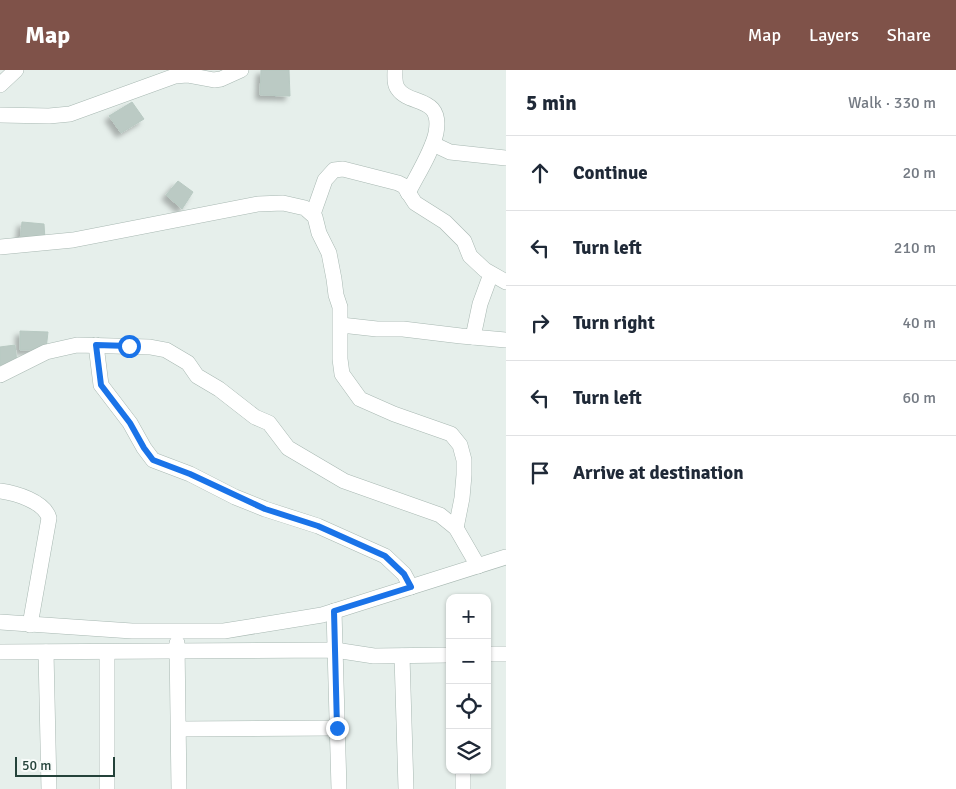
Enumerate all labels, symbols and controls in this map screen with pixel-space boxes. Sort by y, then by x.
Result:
text: Map [25,20,70,50]
text: Map [748,24,781,46]
text: Layers [809,24,859,46]
text: Share [887,24,931,46]
text: 5 min [526,90,577,116]
text: Walk · 330 m [848,93,936,113]
icon: ahead [526,159,554,187]
text: Continue [573,161,648,185]
text: 20 m [902,163,936,183]
icon: left [526,234,554,262]
text: Turn left [573,236,642,260]
text: 210 m [894,238,936,258]
icon: right [526,309,554,337]
text: Turn right [573,311,655,335]
text: 40 m [902,313,936,333]
route start [118,335,141,358]
icon: left [526,384,554,412]
text: Turn left [573,386,642,410]
text: 60 m [902,388,936,408]
icon: arrive [526,459,554,487]
text: Arrive at destination [573,461,744,485]
map controls [446,594,491,774]
button: + [446,594,491,639]
button: − [446,639,491,684]
button: locate [446,684,491,729]
route end [326,717,349,740]
button: layers [446,729,491,774]
scale bar [15,754,115,777]
text: 50 m [22,757,51,774]

